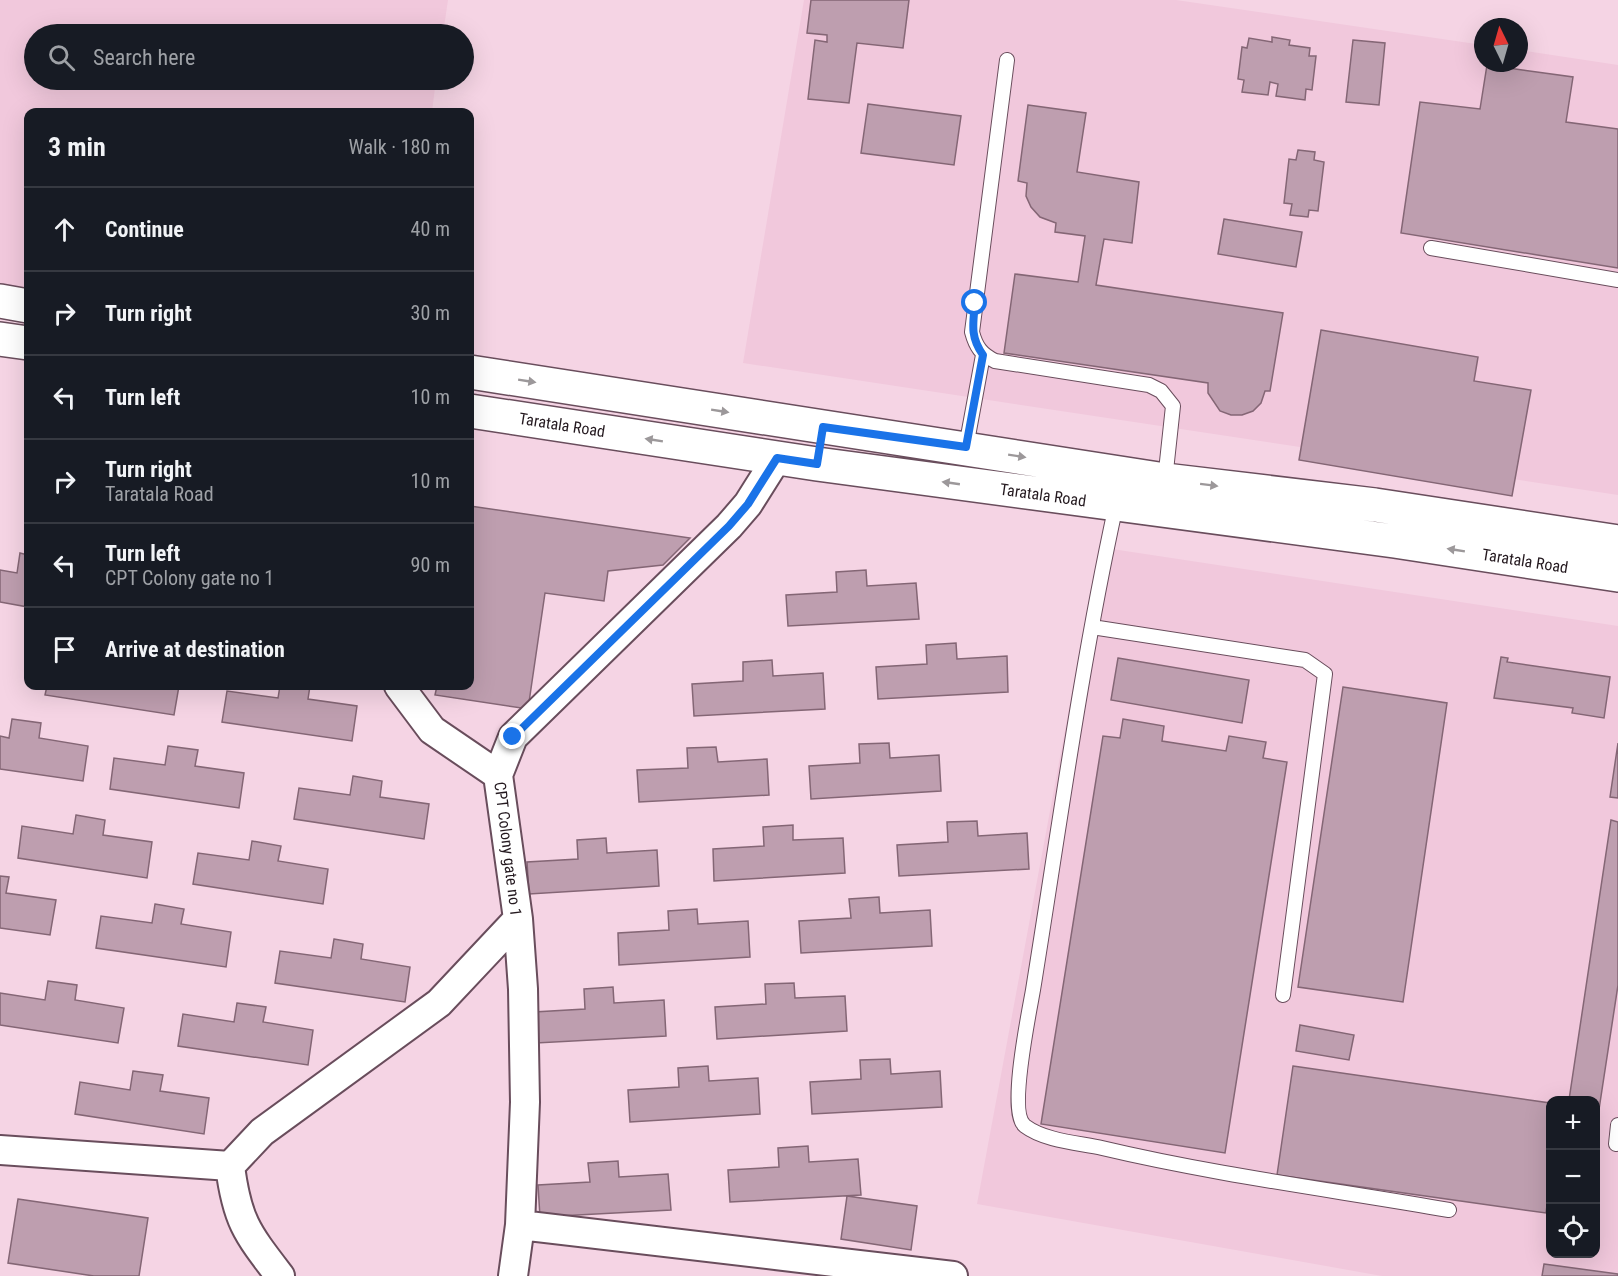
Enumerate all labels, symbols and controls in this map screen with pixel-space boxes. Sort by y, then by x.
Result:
north arrow [1474,18,1528,72]
search box [24,24,474,90]
icon: search [45,41,78,74]
text: Search here [93,45,195,70]
text: 3 min [48,132,106,162]
text: Walk · 180 m [349,135,450,159]
icon: ahead [48,213,81,246]
text: Continue [105,217,184,242]
text: 40 m [411,217,450,241]
route start [961,289,987,315]
icon: right [48,297,81,330]
text: Turn right [105,301,192,326]
text: 30 m [411,301,450,325]
one-way arrow [518,376,537,385]
icon: left [48,381,81,414]
text: Turn left [105,385,180,410]
text: 10 m [411,385,450,409]
one-way arrow [711,407,730,416]
street label: Taratala Road [518,409,606,441]
one-way arrow [644,435,663,444]
one-way arrow [1007,451,1026,460]
text: Turn right [105,457,192,482]
icon: right [48,465,81,498]
text: 10 m [411,469,450,493]
one-way arrow [941,478,960,487]
street label: Taratala Road [999,480,1087,510]
one-way arrow [1200,481,1219,490]
text: Taratala Road [105,482,214,506]
text: Turn left [105,541,180,566]
street label: Taratala Road [1481,545,1569,577]
one-way arrow [1447,546,1466,555]
icon: left [48,549,81,582]
text: 90 m [411,553,450,577]
text: CPT Colony gate no 1 [105,566,274,590]
icon: arrive [48,633,81,666]
text: Arrive at destination [105,637,285,662]
route end [499,723,525,749]
street label: CPT Colony gate no 1 [490,781,526,917]
map controls [1546,1096,1600,1258]
button: + [1546,1096,1600,1150]
button: − [1546,1150,1600,1204]
button: locate [1546,1204,1600,1258]

